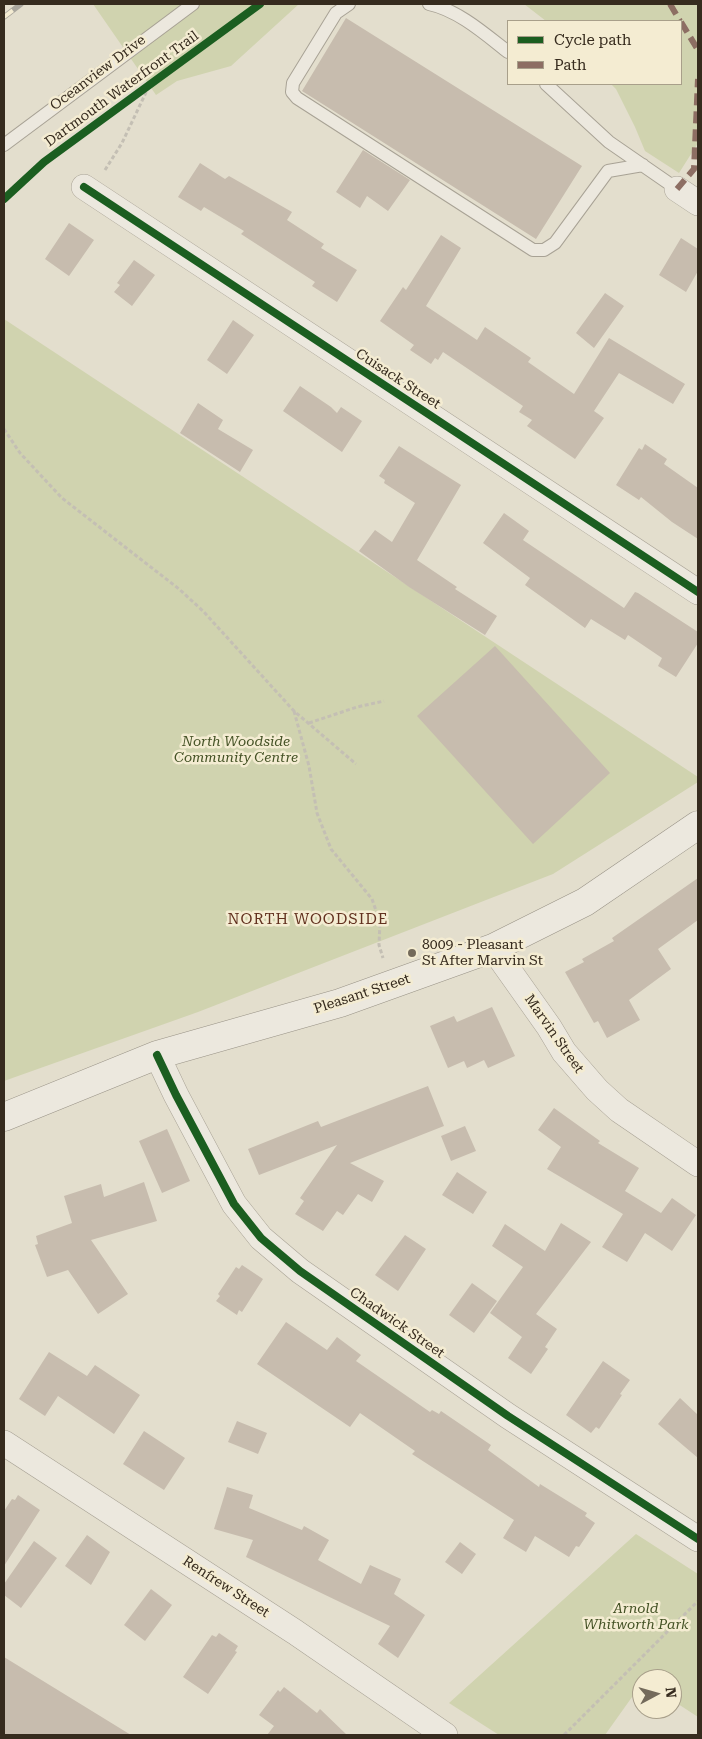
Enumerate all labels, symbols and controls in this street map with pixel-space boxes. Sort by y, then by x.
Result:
legend [507,20,682,85]
street label: Dartmouth Waterfront Trail [42,28,202,150]
text: Cycle path [554,31,631,49]
street label: Oceanview Drive [47,32,149,114]
text: Path [554,56,587,74]
street label: Cuisack Street [352,345,444,413]
park label: North Woodside Community Centre [174,734,298,766]
district label: NORTH WOODSIDE [226,911,390,929]
place label: 8009 - Pleasant St After Marvin St [422,937,543,970]
marker: 8009 - Pleasant St After Marvin St [406,947,418,959]
street label: Pleasant Street [312,970,412,1018]
street label: Marvin Street [521,991,587,1077]
street label: Chadwick Street [346,1284,448,1362]
street label: Renfrew Street [179,1553,273,1621]
park label: Arnold Whitworth Park [583,1601,689,1634]
north arrow [632,1669,682,1719]
text: N [662,1686,679,1699]

